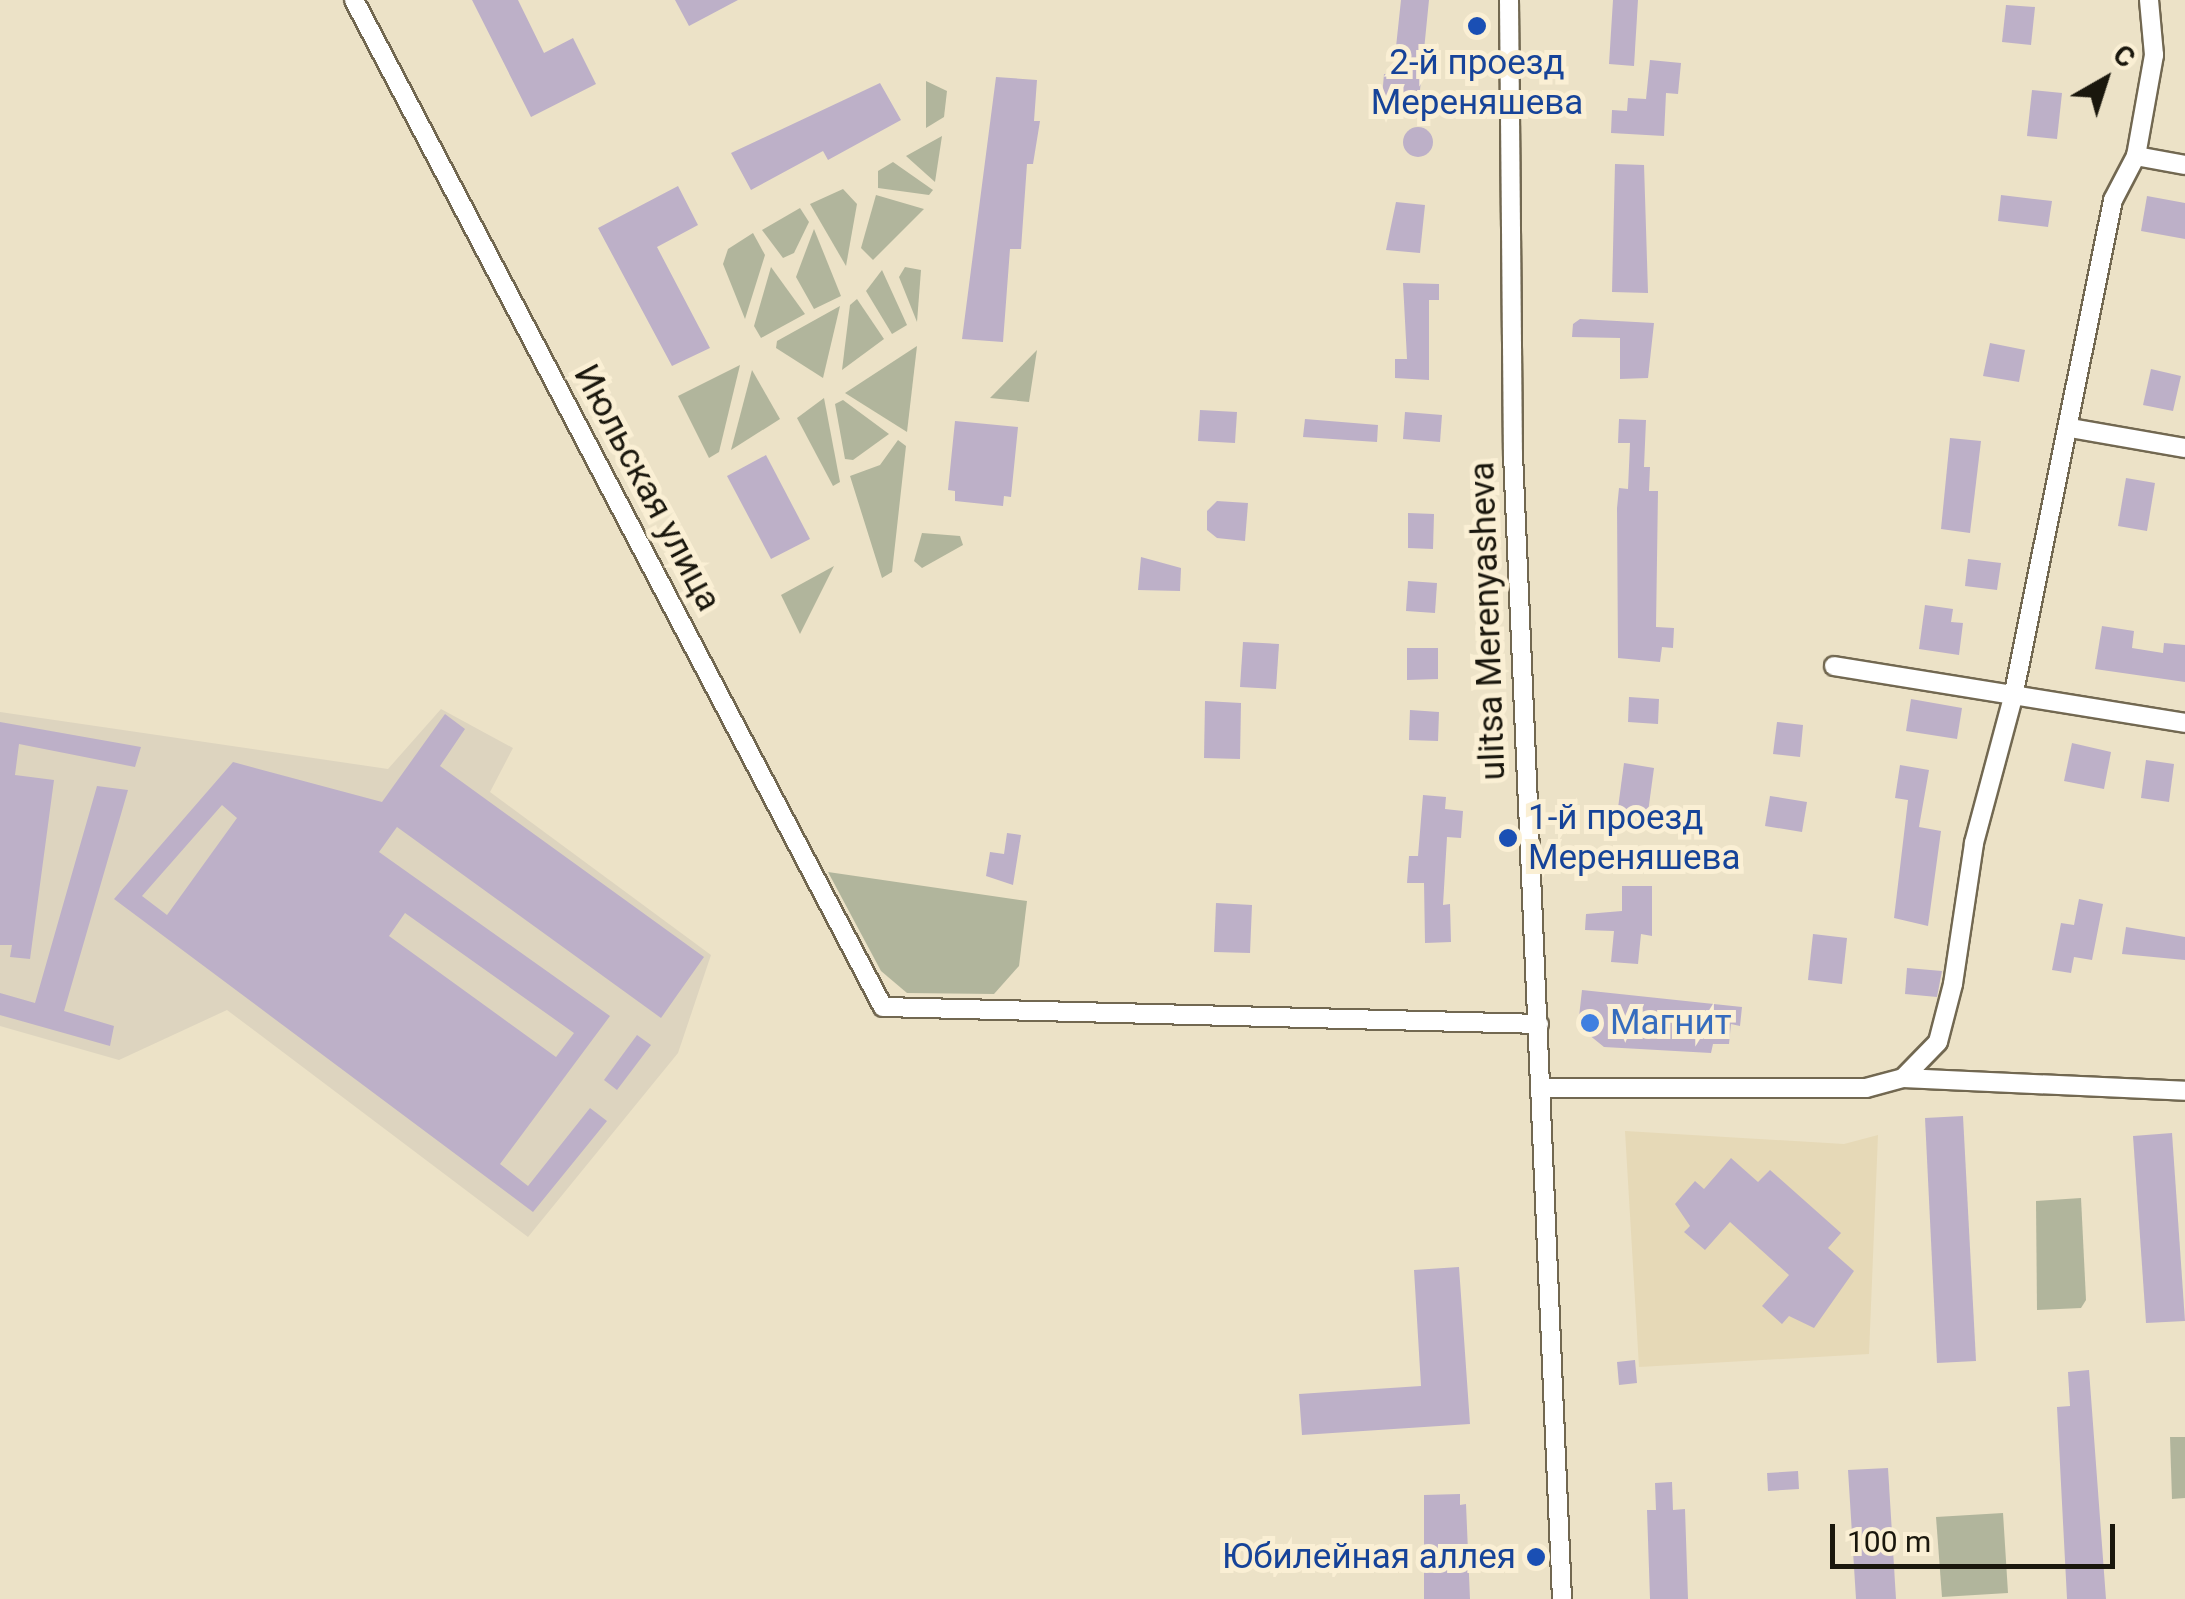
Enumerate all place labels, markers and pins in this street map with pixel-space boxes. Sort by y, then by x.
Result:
marker: 2-й проезд Мереняшева [1466,15,1488,37]
place label: 2-й проезд Мереняшева [1371,42,1583,124]
place label: 1-й проезд Мереняшева [1528,797,1741,879]
marker: 1-й проезд Мереняшева [1497,827,1519,849]
place label: Магнит [1610,1002,1732,1044]
marker: Магнит [1579,1012,1601,1034]
place label: Юбилейная аллея [1222,1536,1516,1578]
marker: Юбилейная аллея [1525,1546,1547,1568]

